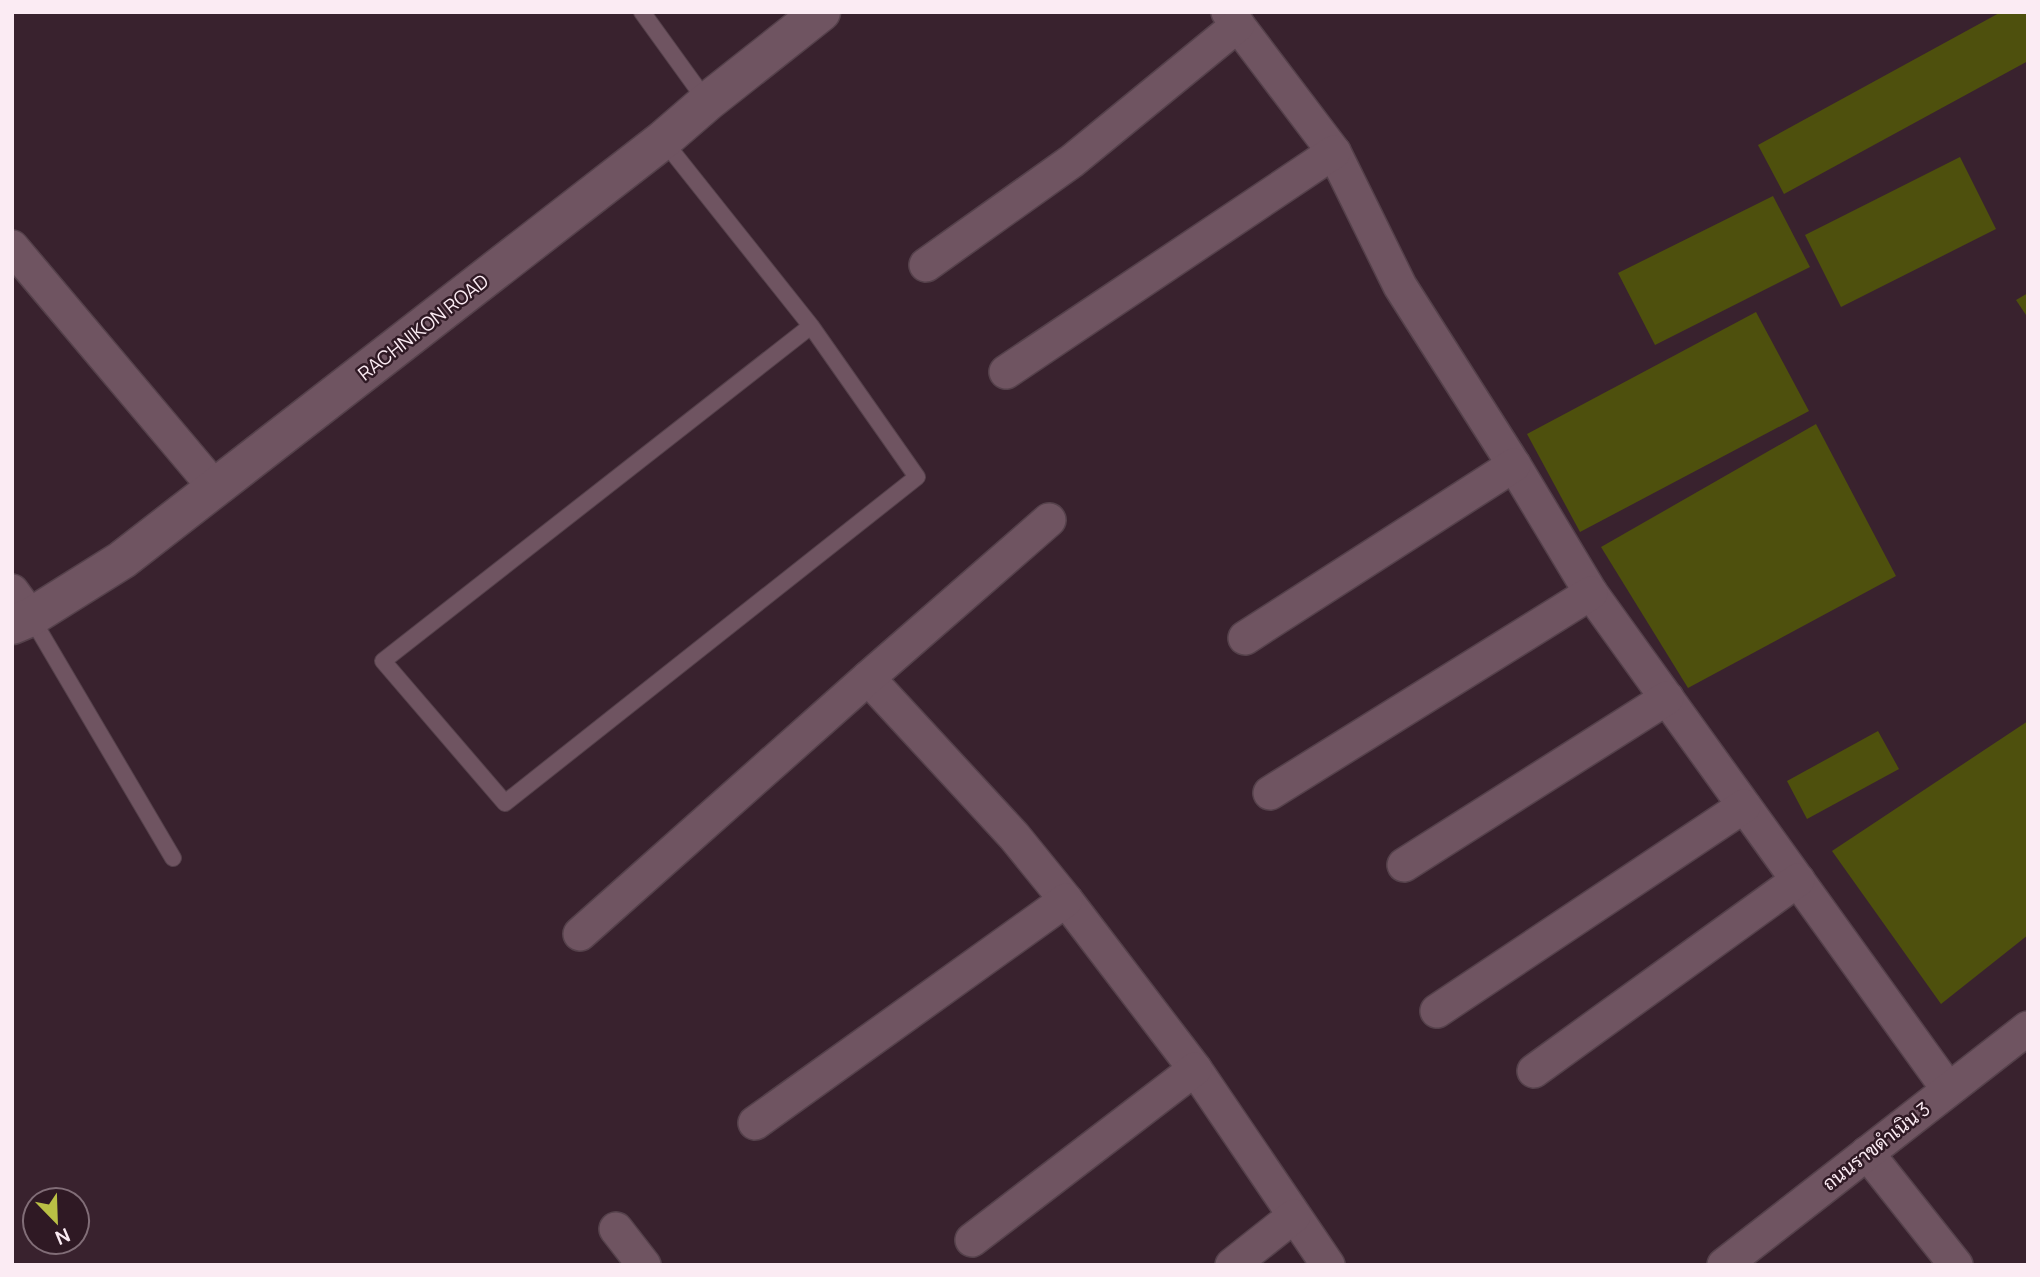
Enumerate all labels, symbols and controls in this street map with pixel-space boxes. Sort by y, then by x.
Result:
street label: RACHNIKON ROAD [352,268,494,386]
street label: ถนนราขดำเนิน 3 [1817,1096,1935,1196]
north arrow [21,1186,91,1256]
text: N [51,1222,74,1251]

